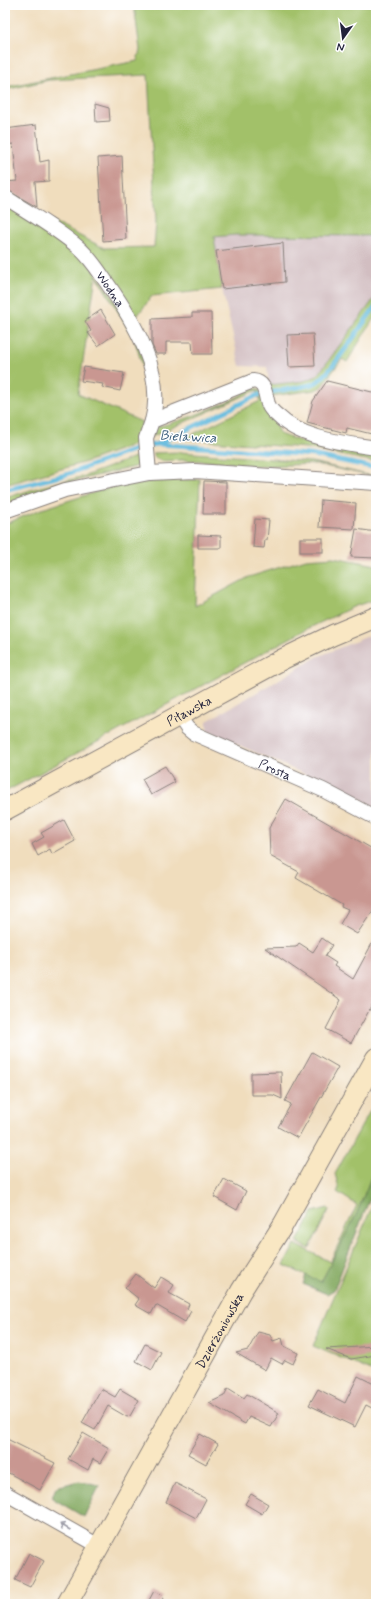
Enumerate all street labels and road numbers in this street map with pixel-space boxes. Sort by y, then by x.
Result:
street label: Wodna [91,268,128,311]
street label: Piławska [164,692,215,731]
street label: Prosta [256,756,294,785]
street label: Dzierżoniowska [192,1290,249,1372]

